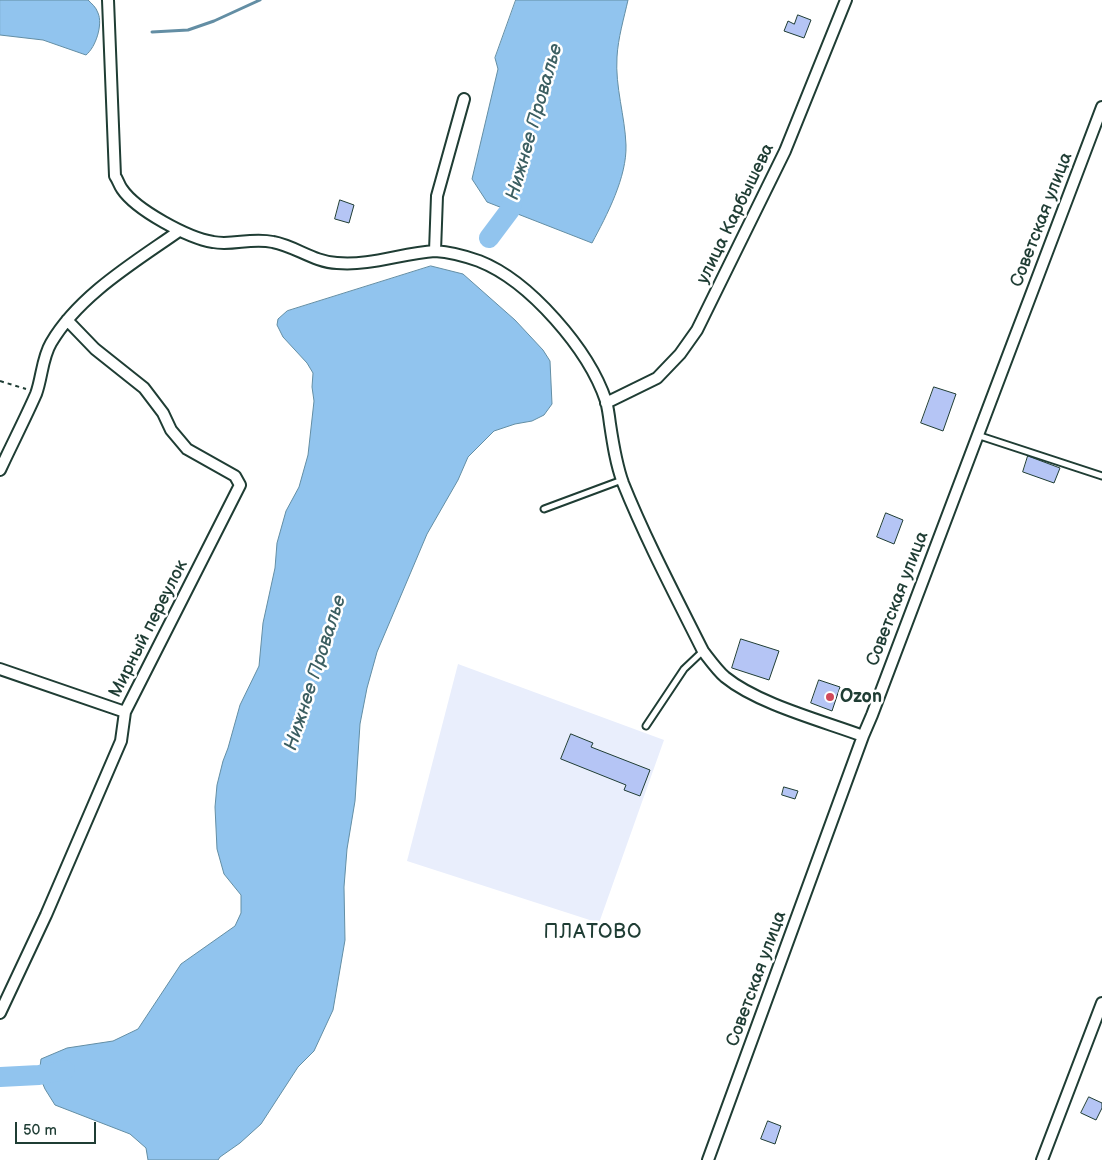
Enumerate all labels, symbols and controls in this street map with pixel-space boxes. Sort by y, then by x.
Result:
water label: Нижнее Провалье [502,41,568,203]
street label: улица Карбышева [693,140,779,288]
street label: Советская улица [1006,150,1078,290]
street label: Советская улица [862,529,934,669]
street label: Мирный переулок [105,557,193,701]
water label: Нижнее Провалье [280,593,352,753]
place label: Ozon [840,686,882,708]
marker: Ozon [824,691,836,703]
street label: Советская улица [722,908,792,1050]
district label: ПЛАТОВО [543,921,643,945]
scale bar [18,1112,99,1144]
text: 50 m [23,1121,57,1140]

